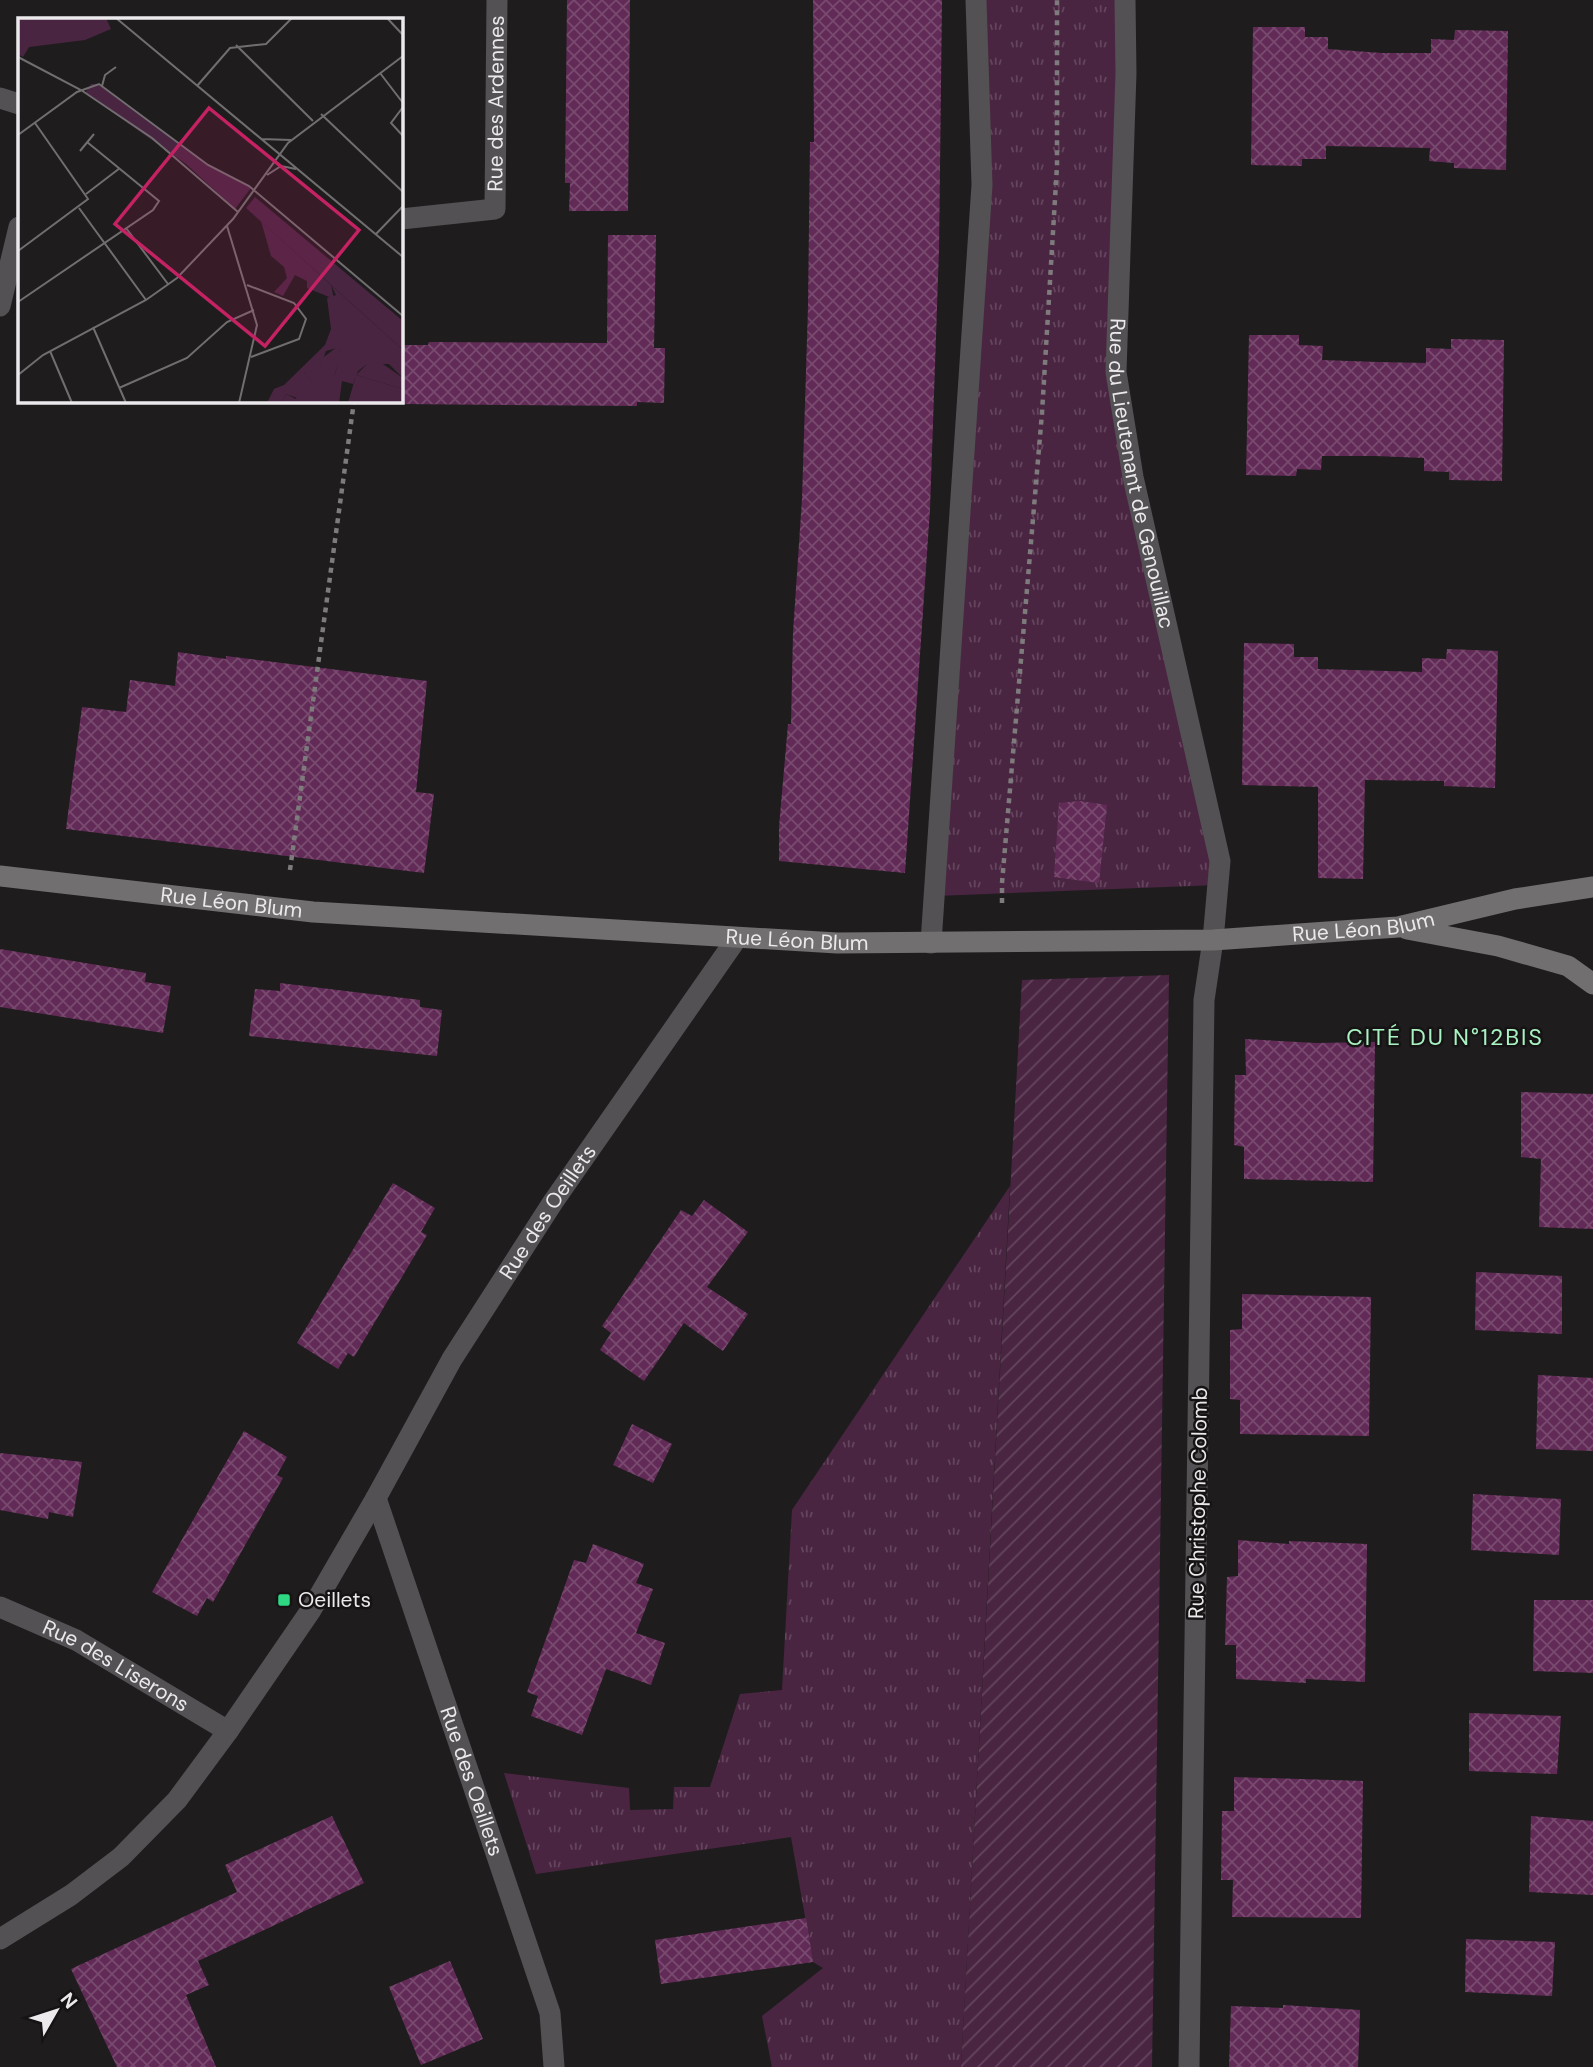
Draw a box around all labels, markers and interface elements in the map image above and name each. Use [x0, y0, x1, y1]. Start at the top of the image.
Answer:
street label: Rue des Ardennes [481, 15, 511, 192]
inset map [18, 18, 402, 402]
street label: Rue du Lieutenant de Genouillac [1102, 318, 1181, 631]
street label: Rue Léon Blum [159, 881, 304, 925]
street label: Rue Léon Blum [1291, 905, 1437, 948]
street label: Rue Léon Blum [725, 922, 869, 957]
district label: CITÉ DU N°12BIS [1346, 1022, 1544, 1052]
street label: Rue des Oeillets [493, 1139, 603, 1285]
street label: Rue Christophe Colomb [1182, 1387, 1214, 1619]
place label: Oeillets [298, 1586, 371, 1614]
marker: Oeillets [276, 1592, 292, 1608]
street label: Rue des Liserons [38, 1613, 194, 1718]
street label: Rue des Oeillets [433, 1703, 510, 1860]
north arrow [21, 1976, 91, 2046]
text: N [55, 1987, 83, 2014]

